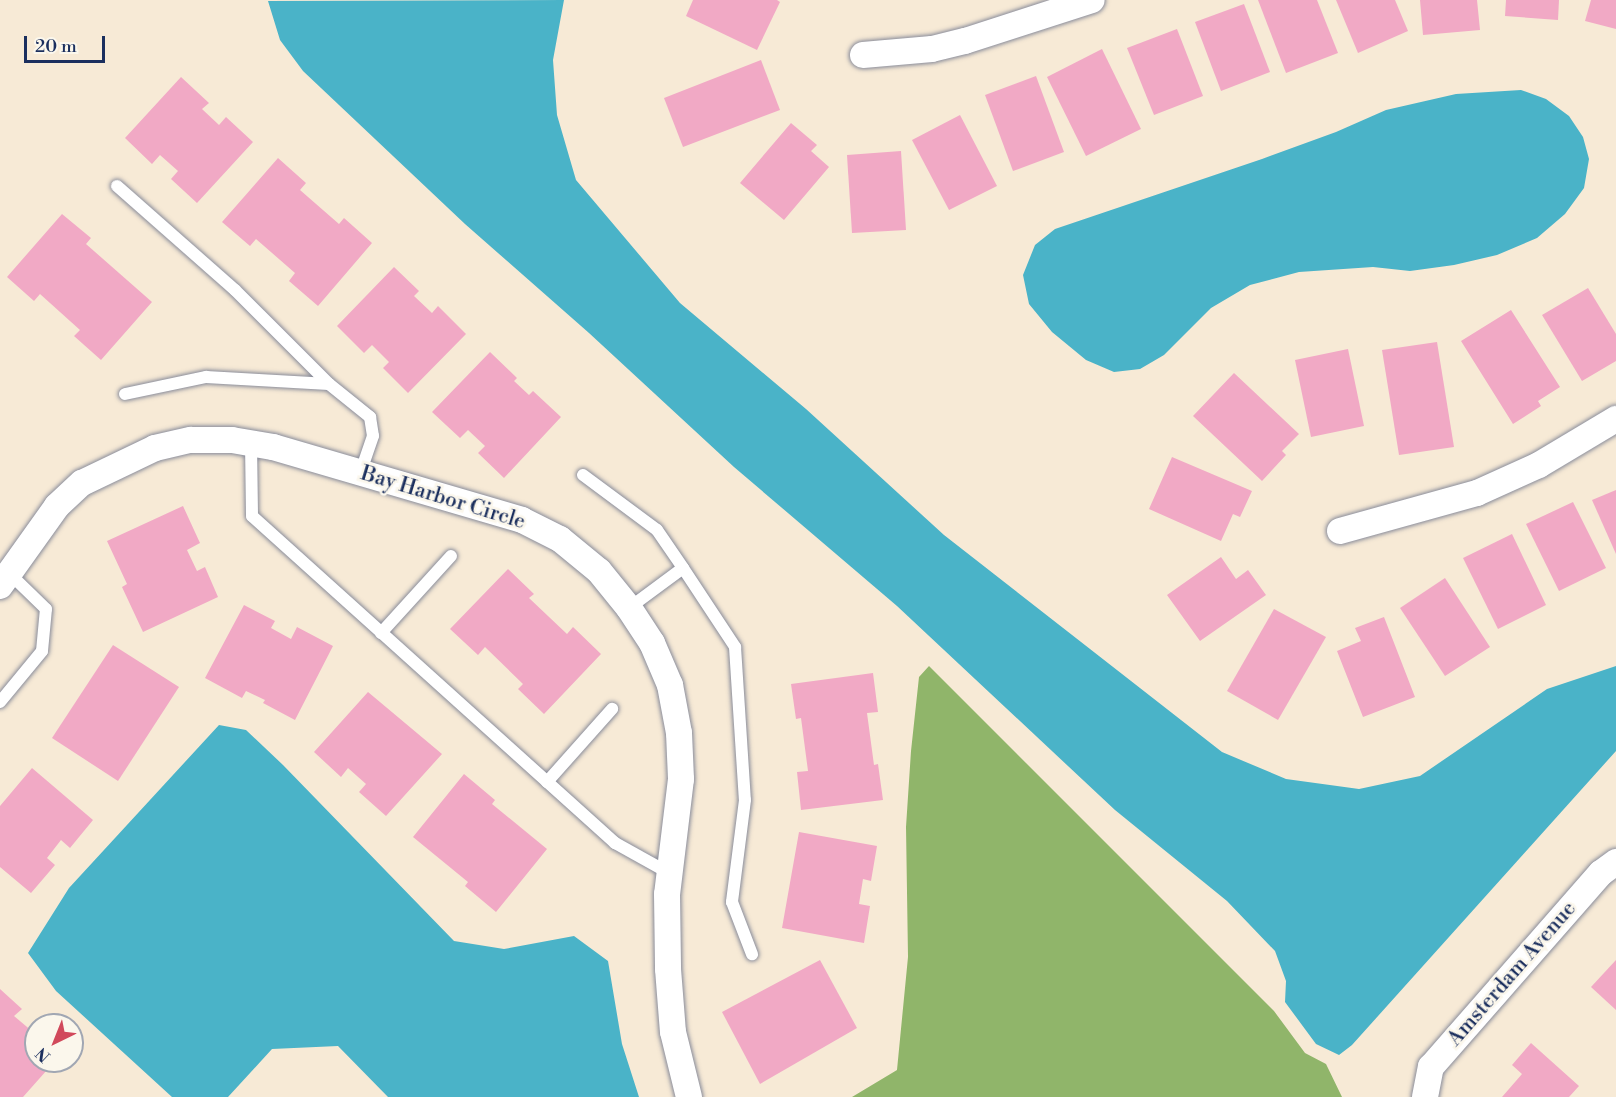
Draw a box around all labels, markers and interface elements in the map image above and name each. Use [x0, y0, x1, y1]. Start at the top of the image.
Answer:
scale bar [27, 24, 108, 62]
text: 20 m [35, 35, 77, 58]
street label: Bay Harbor Circle [358, 461, 528, 535]
street label: Amsterdam Avenue [1442, 897, 1582, 1051]
north arrow [24, 1013, 84, 1073]
text: N [32, 1043, 55, 1066]

